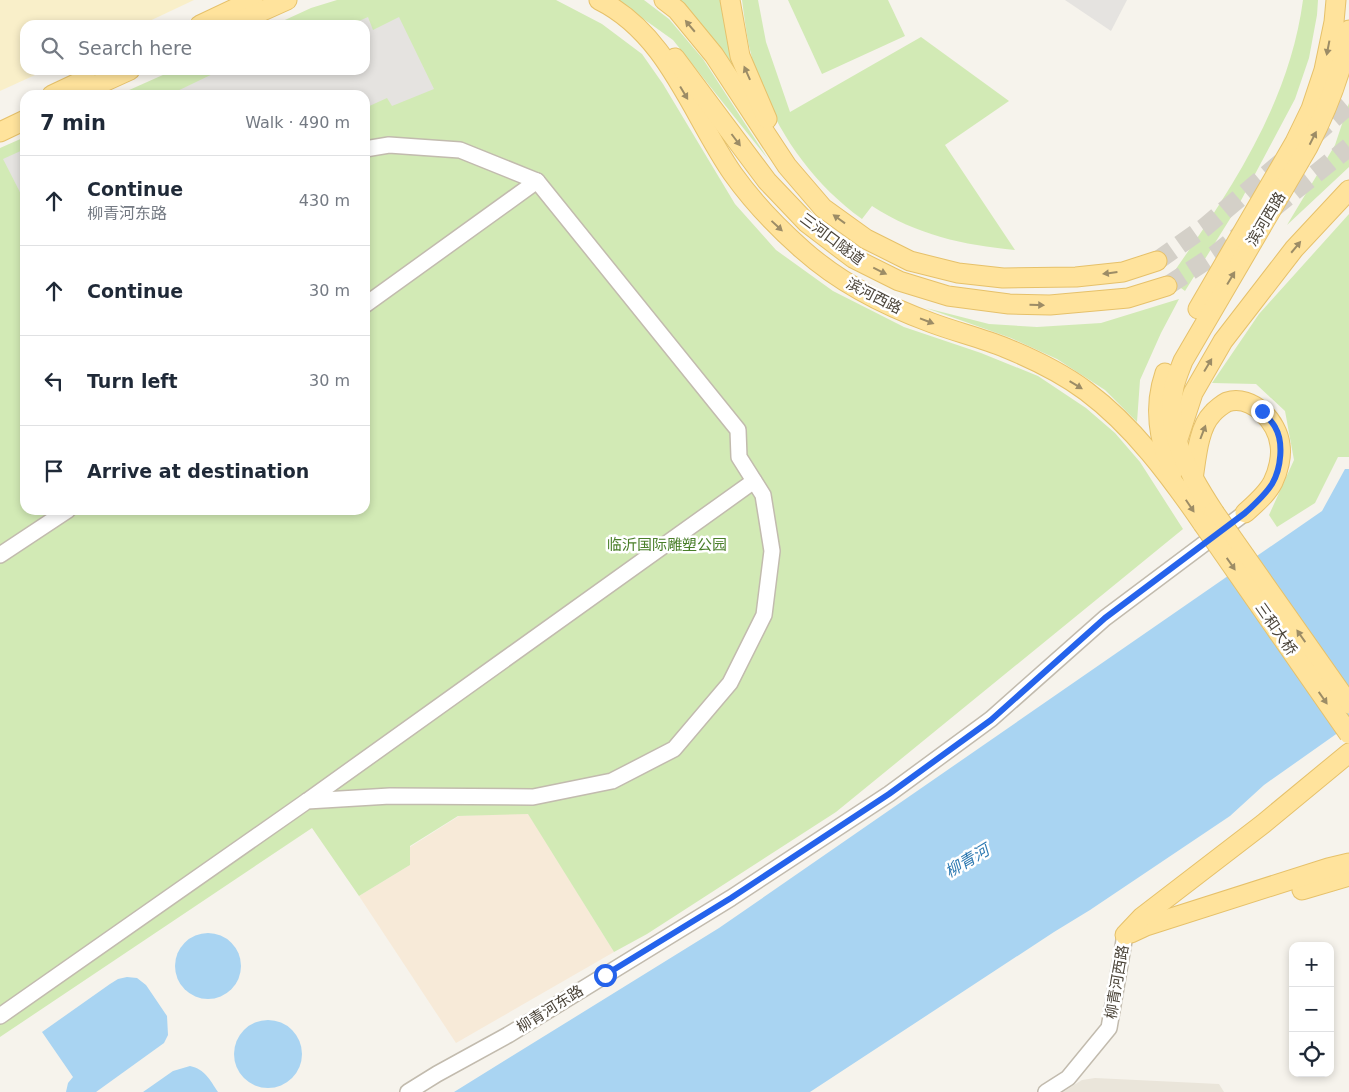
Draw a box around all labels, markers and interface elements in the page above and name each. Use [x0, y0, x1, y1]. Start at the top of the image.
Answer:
search box [20, 20, 370, 75]
one-way arrow [684, 20, 695, 33]
icon: search [38, 34, 66, 62]
text: Search here [78, 37, 192, 59]
one-way arrow [1324, 41, 1332, 57]
one-way arrow [743, 66, 751, 80]
one-way arrow [680, 86, 689, 99]
text: 7 min [40, 111, 106, 135]
text: Walk · 490 m [245, 113, 350, 132]
one-way arrow [1309, 131, 1317, 145]
one-way arrow [730, 133, 741, 146]
text: Continue [87, 178, 183, 200]
icon: ahead [40, 187, 68, 215]
street label: 滨河西路 [1243, 189, 1289, 249]
text: 430 m [299, 191, 350, 210]
text: 柳青河东路 [87, 204, 167, 223]
street label: 三河口隧道 [797, 209, 867, 269]
one-way arrow [832, 214, 846, 224]
one-way arrow [770, 220, 782, 232]
one-way arrow [1290, 241, 1301, 254]
one-way arrow [873, 268, 887, 276]
one-way arrow [1102, 269, 1118, 277]
one-way arrow [1227, 272, 1236, 285]
street label: 滨河西路 [843, 274, 905, 318]
icon: ahead [40, 277, 68, 305]
text: Continue [87, 280, 183, 302]
text: 30 m [309, 281, 350, 300]
one-way arrow [1030, 301, 1046, 309]
one-way arrow [920, 317, 935, 325]
one-way arrow [1204, 359, 1213, 372]
icon: left [40, 367, 68, 395]
text: Turn left [87, 370, 178, 392]
text: 30 m [309, 371, 350, 390]
one-way arrow [1069, 380, 1082, 389]
route end [1251, 400, 1274, 423]
one-way arrow [1199, 424, 1207, 439]
icon: arrive [40, 457, 68, 485]
text: Arrive at destination [87, 460, 309, 482]
one-way arrow [1185, 499, 1195, 513]
park label: 临沂国际雕塑公园 [607, 536, 727, 554]
one-way arrow [1226, 558, 1236, 571]
street label: 三和大桥 [1251, 599, 1301, 659]
one-way arrow [1296, 629, 1306, 643]
one-way arrow [1318, 691, 1328, 705]
water label: 柳青河 [942, 839, 995, 882]
map controls [1289, 942, 1334, 1077]
button: + [1289, 942, 1334, 987]
street label: 柳青河西路 [1102, 943, 1132, 1021]
route start [594, 964, 617, 987]
street label: 柳青河东路 [513, 981, 587, 1037]
button: − [1289, 987, 1334, 1032]
button: locate [1289, 1032, 1334, 1077]

